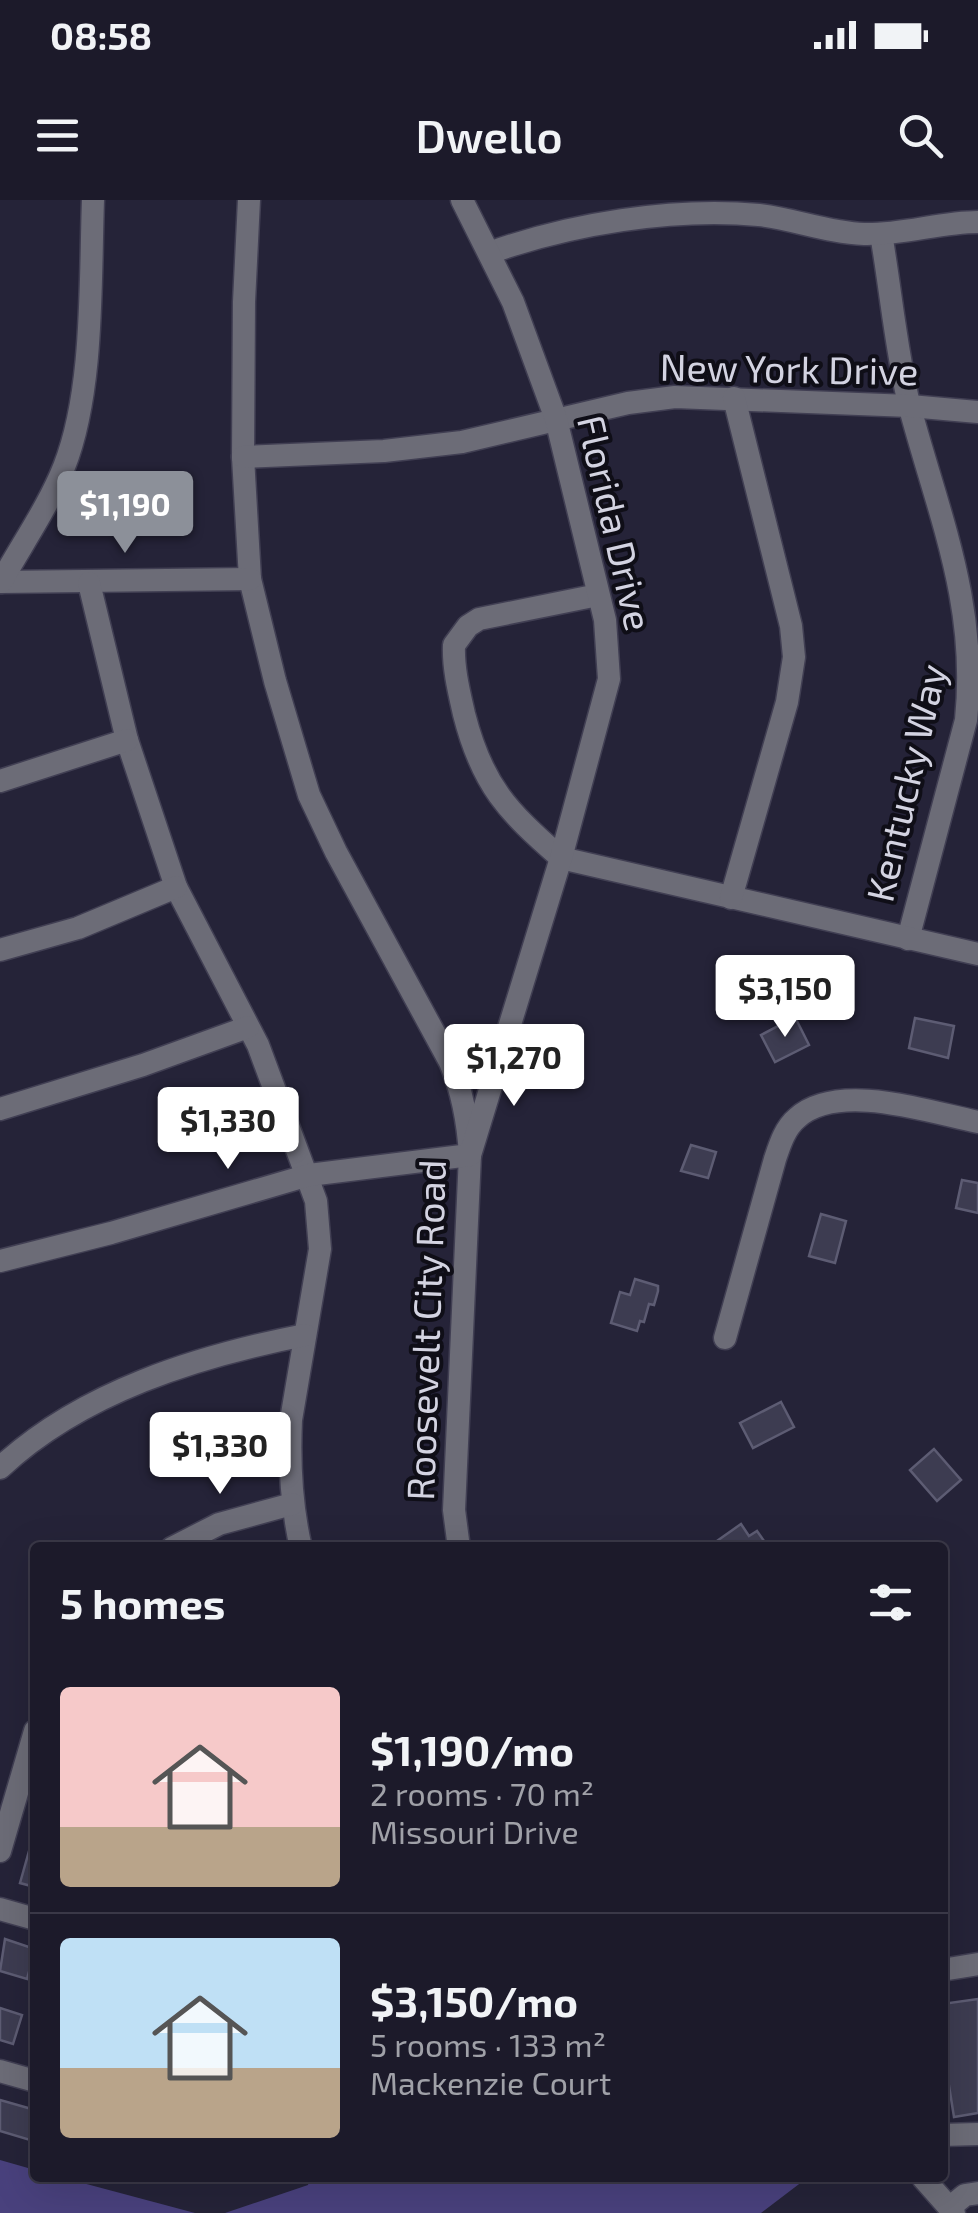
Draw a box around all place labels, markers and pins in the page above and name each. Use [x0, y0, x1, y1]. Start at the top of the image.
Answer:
pin: $1,190 [44, 471, 206, 556]
pin: $3,150 [704, 955, 866, 1040]
pin: $1,270 [433, 1024, 595, 1109]
pin: $1,330 [147, 1087, 309, 1172]
pin: $1,330 [139, 1412, 301, 1497]

